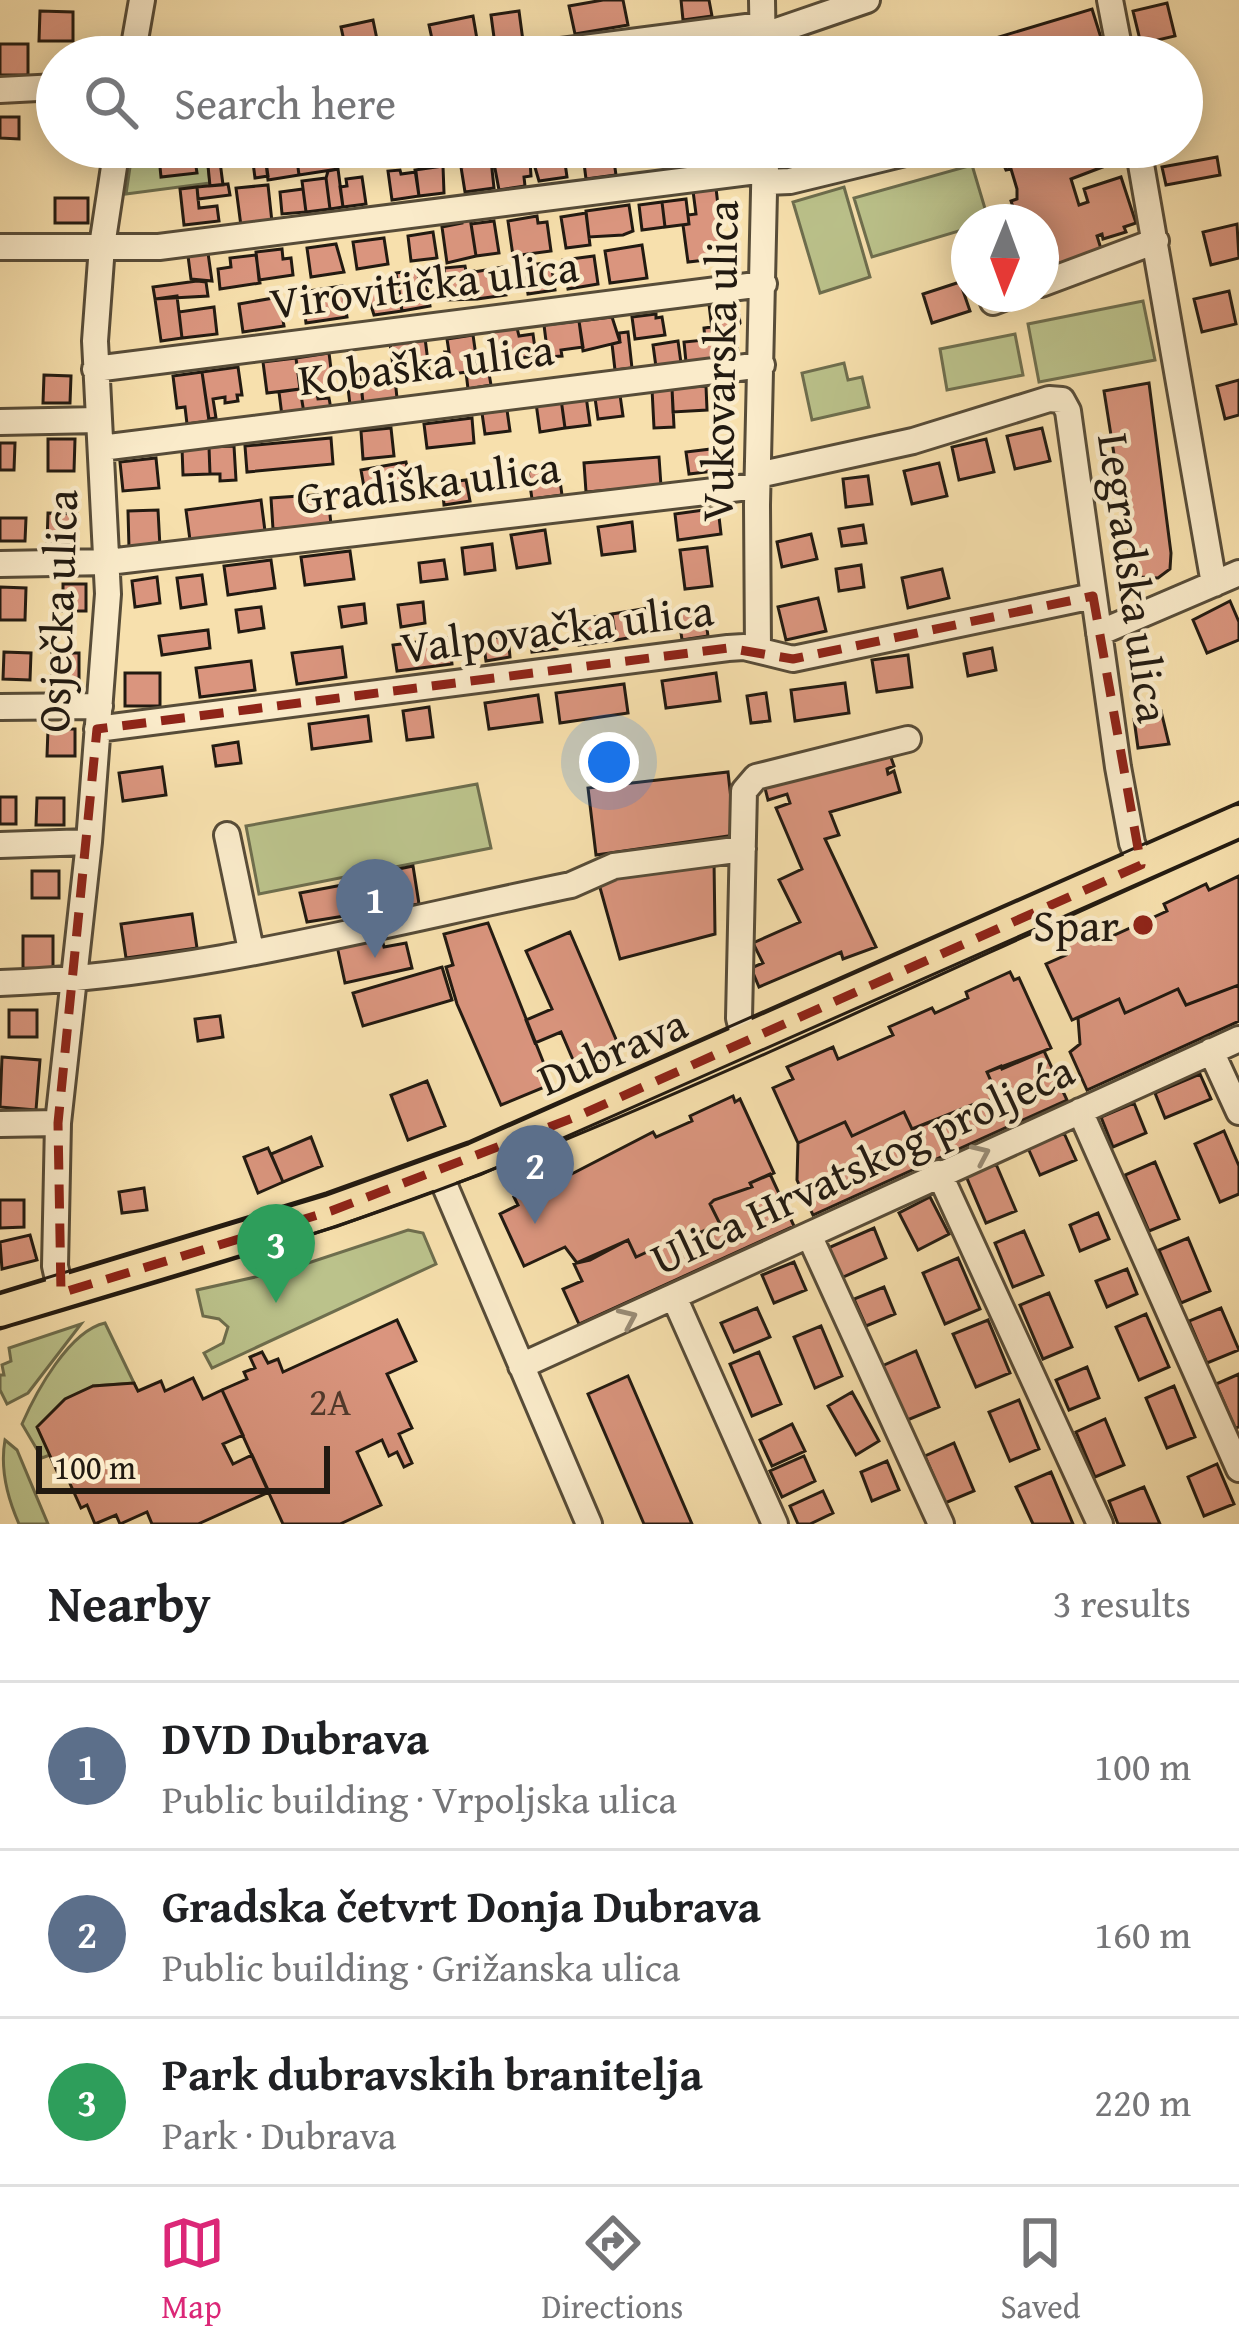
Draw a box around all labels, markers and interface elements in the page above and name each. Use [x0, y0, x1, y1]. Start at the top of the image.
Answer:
search box [36, 36, 1203, 168]
icon: search [78, 69, 144, 135]
text: Search here [174, 70, 396, 135]
street label: Vukovarska ulica [683, 200, 754, 522]
north arrow [951, 204, 1059, 312]
street label: Virovitička ulica [266, 232, 582, 335]
street label: Kobaška ulica [294, 316, 557, 411]
street label: Legradska ulica [1082, 429, 1187, 727]
street label: Gradiška ulica [292, 433, 564, 530]
street label: Osječka ulica [20, 488, 93, 734]
street label: Valpovačka ulica [397, 576, 717, 679]
your location [579, 732, 639, 792]
pin: 1 [336, 859, 414, 958]
place label: Spar [1033, 892, 1119, 957]
marker: Spar [1130, 912, 1156, 938]
street label: Dubrava [527, 990, 697, 1111]
street label: Ulica Hrvatskog proljeća [639, 1037, 1084, 1290]
pin: 2 [496, 1125, 574, 1224]
one-way arrow [969, 1145, 991, 1169]
pin: 3 [237, 1204, 315, 1303]
one-way arrow [615, 1309, 637, 1332]
house number: 2A [309, 1372, 352, 1429]
scale bar [36, 1440, 330, 1493]
text: 100 m [54, 1443, 136, 1491]
text: Nearby [48, 1565, 211, 1640]
text: 3 results [1053, 1574, 1191, 1631]
text: DVD Dubrava [162, 1705, 429, 1770]
text: 1 [77, 1737, 97, 1794]
text: 100 m [1094, 1737, 1191, 1794]
text: Public building · Vrpoljska ulica [162, 1770, 677, 1827]
text: Gradska četvrt Donja Dubrava [162, 1873, 761, 1938]
text: 2 [77, 1905, 97, 1962]
text: 160 m [1094, 1905, 1191, 1962]
text: Public building · Grižanska ulica [162, 1938, 680, 1995]
text: Park dubravskih branitelja [162, 2041, 703, 2106]
text: 3 [77, 2073, 97, 2130]
text: 220 m [1094, 2073, 1191, 2130]
text: Park · Dubrava [162, 2106, 397, 2163]
tab: Map [159, 2210, 225, 2330]
tab: Directions [542, 2210, 683, 2330]
tab: Saved [1001, 2210, 1080, 2330]

